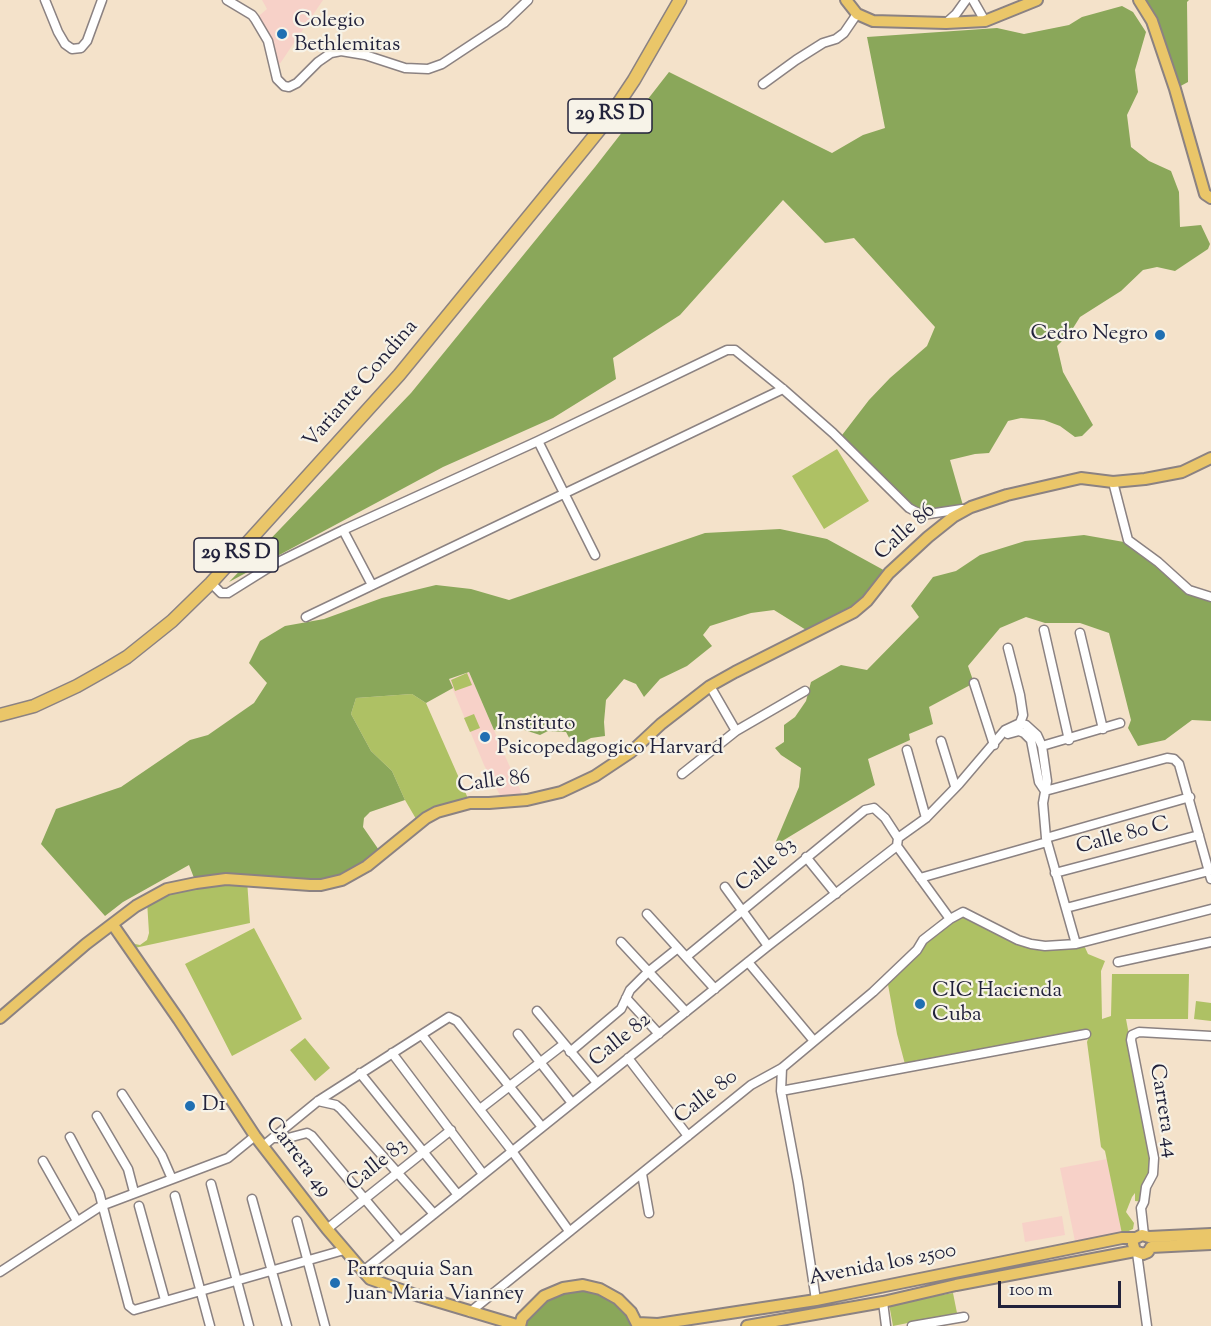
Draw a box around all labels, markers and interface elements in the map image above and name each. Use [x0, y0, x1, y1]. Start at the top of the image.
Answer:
place label: Colegio Bethlemitas [294, 9, 400, 59]
marker: Colegio Bethlemitas [275, 27, 289, 41]
road number: 29 RS D [568, 99, 652, 133]
street label: Variante Condina [299, 316, 425, 454]
place label: Cedro Negro [1031, 322, 1148, 348]
marker: Cedro Negro [1153, 328, 1167, 342]
street label: Calle 86 [870, 499, 942, 567]
road number: 29 RS D [194, 538, 278, 572]
place label: Instituto Psicopedagogico Harvard [497, 712, 723, 762]
marker: Instituto Psicopedagogico Harvard [478, 730, 492, 744]
street label: Calle 86 [456, 766, 532, 800]
street label: Calle 80 C [1074, 813, 1172, 861]
street label: Calle 83 [732, 834, 802, 898]
place label: CIC Hacienda Cuba [932, 979, 1062, 1029]
marker: CIC Hacienda Cuba [913, 997, 927, 1011]
street label: Calle 82 [585, 1008, 657, 1074]
street label: Carrera 44 [1142, 1062, 1182, 1160]
street label: Calle 80 [670, 1065, 744, 1131]
place label: D1 [202, 1093, 226, 1119]
marker: D1 [183, 1099, 197, 1113]
street label: Carrera 49 [259, 1113, 335, 1203]
street label: Calle 83 [342, 1134, 414, 1198]
street label: Avenida los 2500 [807, 1239, 959, 1293]
place label: Parroquia San Juan Maria Vianney [347, 1258, 524, 1308]
scale bar [1001, 1269, 1124, 1307]
marker: Parroquia San Juan Maria Vianney [328, 1276, 342, 1290]
text: 100 m [1009, 1278, 1053, 1304]

